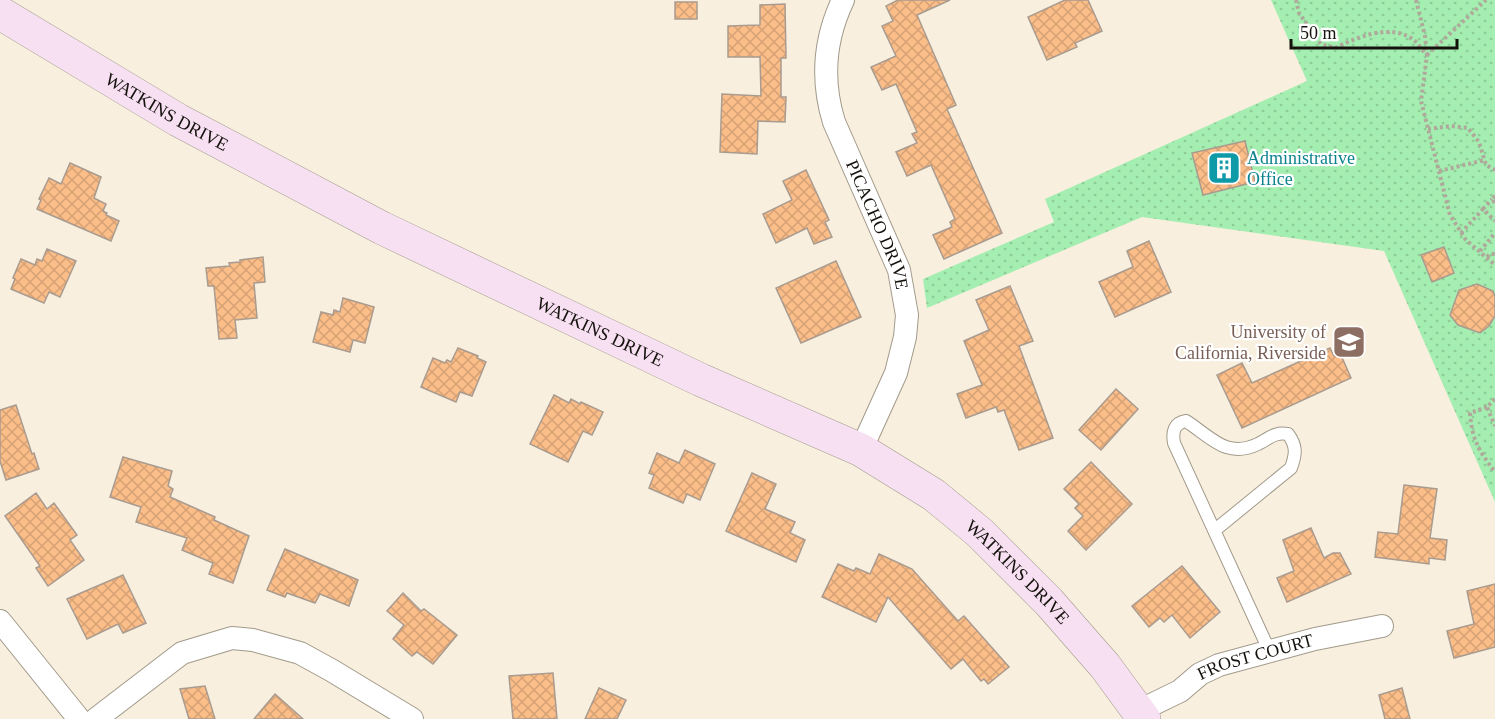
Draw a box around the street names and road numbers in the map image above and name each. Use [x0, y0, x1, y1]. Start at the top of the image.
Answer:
street label: WATKINS DRIVE [102, 69, 232, 155]
street label: PICACHO DRIVE [842, 157, 912, 291]
street label: WATKINS DRIVE [533, 293, 667, 371]
street label: WATKINS DRIVE [962, 516, 1073, 628]
street label: FROST COURT [1194, 630, 1315, 684]

